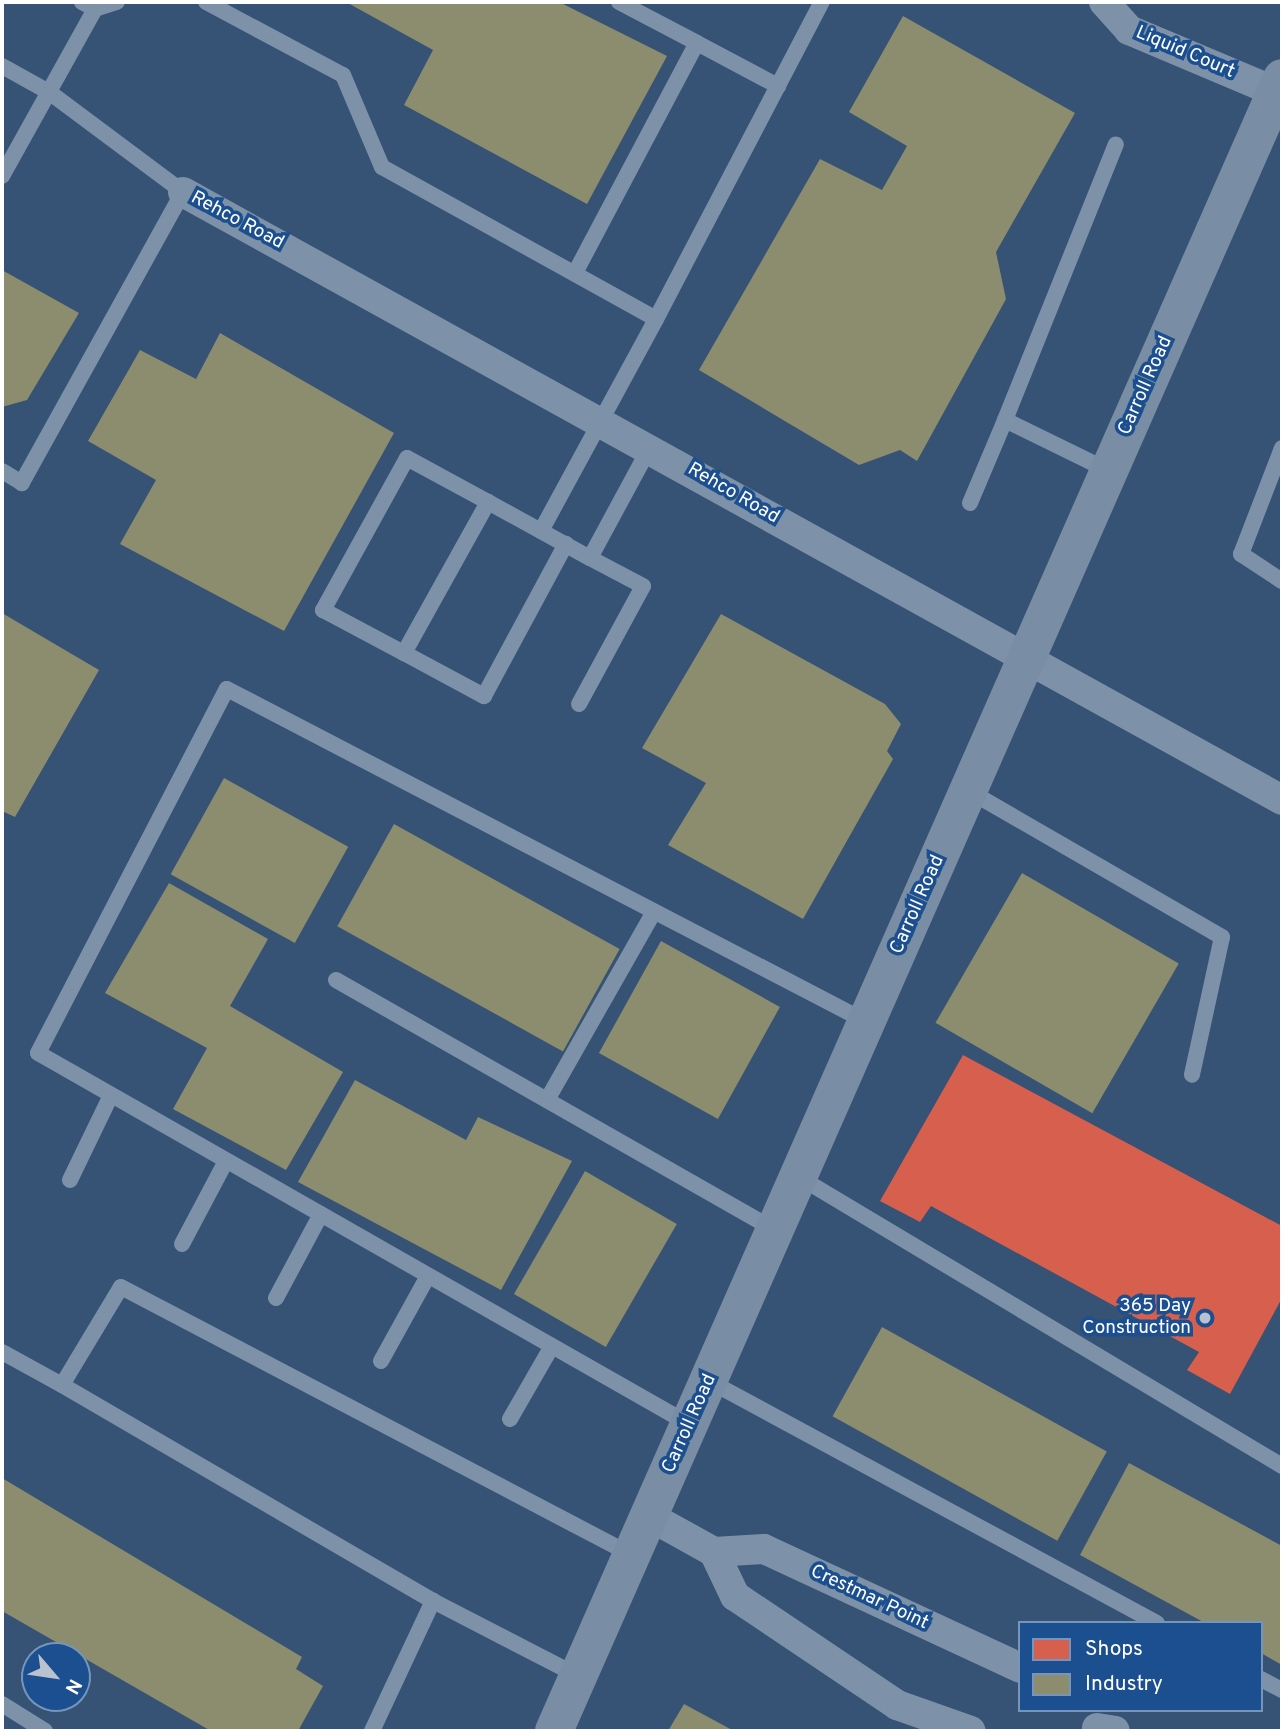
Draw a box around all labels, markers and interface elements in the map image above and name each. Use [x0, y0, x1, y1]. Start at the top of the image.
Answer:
street label: Liquid Court [1132, 22, 1238, 84]
street label: Rehco Road [187, 187, 287, 255]
street label: Carroll Road [1114, 333, 1178, 439]
street label: Rehco Road [683, 459, 783, 529]
street label: Carroll Road [886, 852, 950, 958]
place label: 365 Day Construction [1082, 1296, 1191, 1340]
marker: 365 Day Construction [1197, 1310, 1213, 1326]
street label: Carroll Road [658, 1371, 722, 1477]
street label: Crestmar Point [806, 1561, 932, 1635]
legend [1018, 1621, 1263, 1712]
text: Shops [1085, 1636, 1143, 1663]
north arrow [21, 1642, 91, 1712]
text: Industry [1085, 1671, 1163, 1698]
text: N [59, 1674, 86, 1698]

